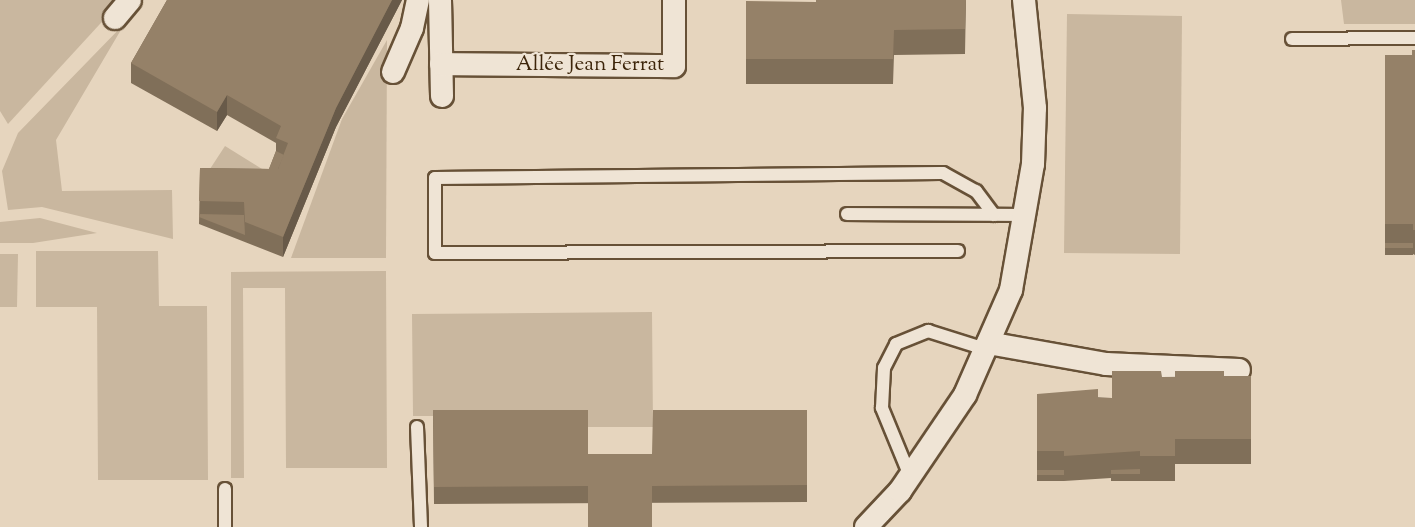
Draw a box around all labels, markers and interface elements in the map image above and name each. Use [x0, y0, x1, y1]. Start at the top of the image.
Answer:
street label: Allée Jean Ferrat [516, 52, 664, 78]

